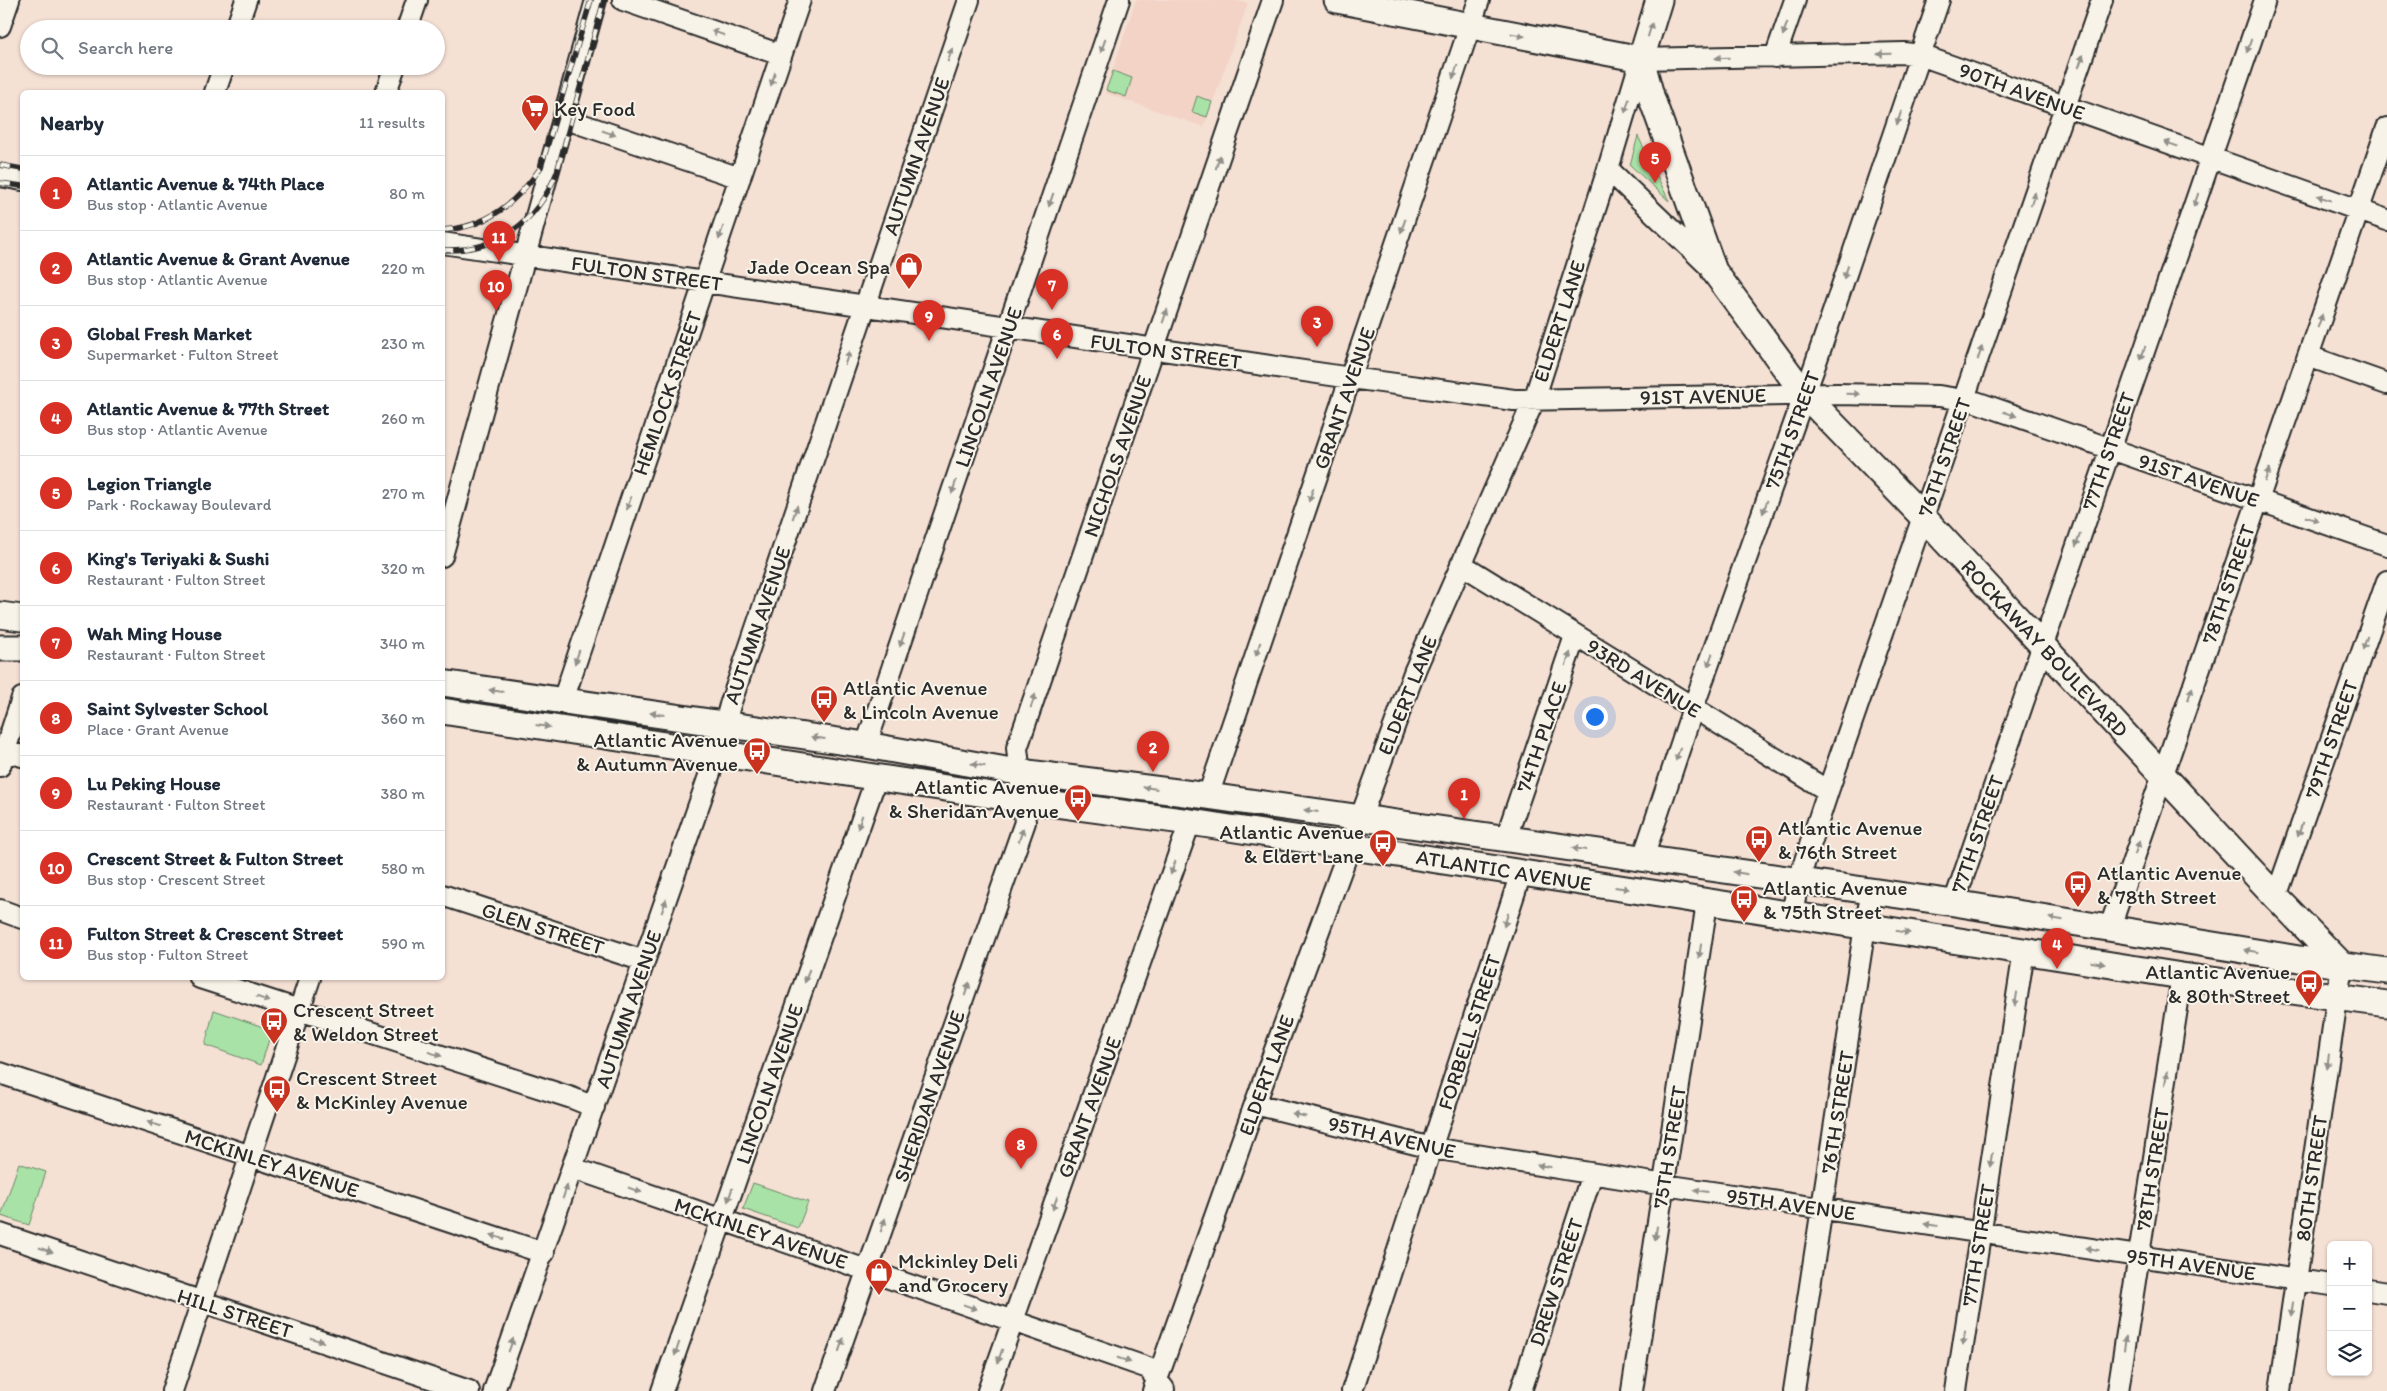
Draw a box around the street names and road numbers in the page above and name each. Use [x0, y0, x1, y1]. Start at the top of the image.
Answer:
street label: 90TH AVENUE [1956, 57, 2088, 125]
street label: AUTUMN AVENUE [877, 74, 955, 238]
street label: FULTON STREET [570, 250, 724, 296]
street label: ELDERT LANE [1528, 257, 1590, 385]
street label: LINCOLN AVENUE [949, 304, 1027, 470]
street label: HEMLOCK STREET [627, 307, 707, 478]
street label: GRANT AVENUE [1308, 323, 1380, 472]
street label: FULTON STREET [1089, 328, 1243, 374]
street label: 75TH STREET [1759, 367, 1825, 493]
street label: NICHOLS AVENUE [1078, 372, 1156, 540]
street label: 91ST AVENUE [1640, 382, 1766, 410]
street label: 77TH STREET [2076, 388, 2140, 514]
street label: 76TH STREET [1912, 394, 1976, 520]
street label: 91ST AVENUE [2135, 448, 2263, 512]
street label: 78TH STREET [2196, 521, 2260, 647]
street label: AUTUMN AVENUE [718, 543, 796, 707]
street label: ROCKAWAY BOULEVARD [1956, 554, 2134, 742]
street label: ELDERT LANE [1372, 632, 1442, 758]
street label: 93RD AVENUE [1582, 633, 1706, 723]
street label: 79TH STREET [2299, 676, 2363, 802]
street label: 74TH PLACE [1510, 678, 1572, 796]
street label: 77TH STREET [1945, 771, 2009, 897]
street label: ATLANTIC AVENUE [1414, 844, 1594, 896]
street label: GLEN STREET [479, 896, 608, 960]
street label: AUTUMN AVENUE [589, 927, 667, 1091]
street label: FORBELL STREET [1432, 951, 1506, 1113]
street label: LINCOLN AVENUE [730, 1001, 808, 1167]
street label: SHERIDAN AVENUE [888, 1007, 970, 1185]
street label: ELDERT LANE [1233, 1011, 1299, 1139]
street label: GRANT AVENUE [1052, 1033, 1126, 1181]
street label: 76TH STREET [1815, 1048, 1859, 1175]
street label: 75TH STREET [1647, 1083, 1691, 1210]
street label: 78TH STREET [2130, 1105, 2174, 1233]
street label: 95TH AVENUE [1326, 1110, 1458, 1164]
street label: 80TH STREET [2290, 1113, 2332, 1243]
street label: MCKINLEY AVENUE [182, 1123, 362, 1203]
street label: 77TH STREET [1956, 1182, 2000, 1308]
street label: 95TH AVENUE [1725, 1183, 1857, 1225]
street label: MCKINLEY AVENUE [671, 1192, 851, 1274]
street label: DREW STREET [1524, 1215, 1588, 1349]
street label: 95TH AVENUE [2125, 1243, 2257, 1285]
street label: HILL STREET [174, 1283, 296, 1343]

